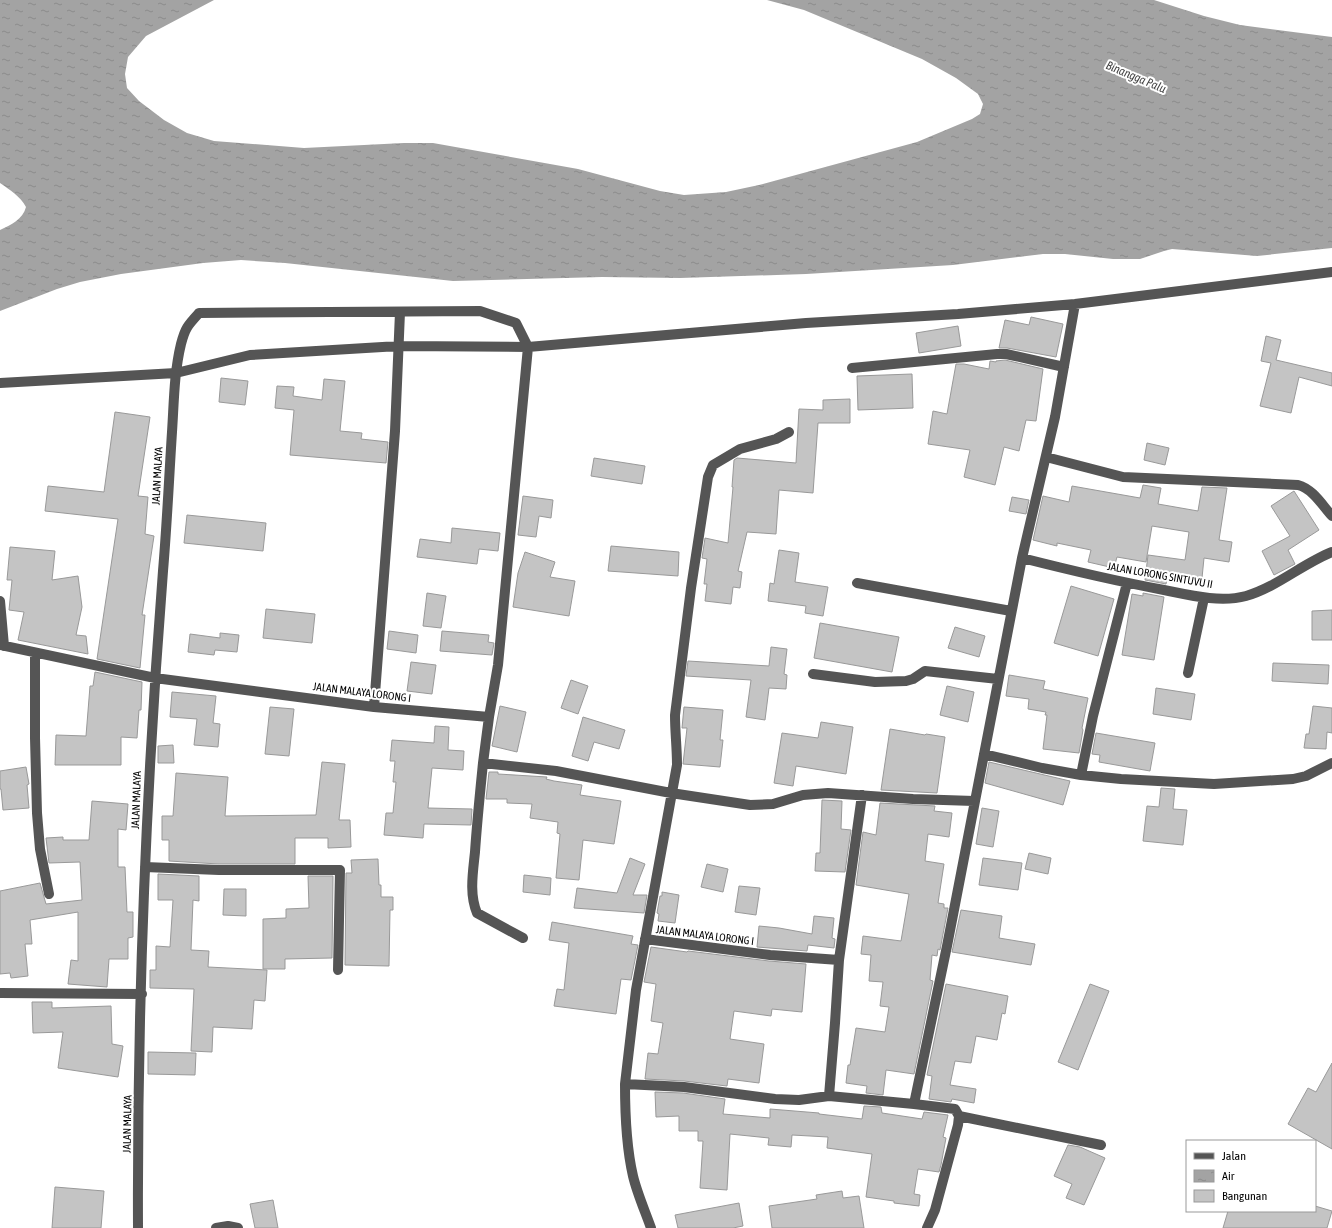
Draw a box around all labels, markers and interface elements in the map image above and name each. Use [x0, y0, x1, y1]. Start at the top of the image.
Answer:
water label: Binangga Palu [1104, 58, 1168, 96]
street label: JALAN MALAYA [149, 446, 165, 505]
street label: JALAN LORONG SINTUVU II [1106, 560, 1214, 590]
street label: JALAN MALAYA LORONG I [312, 680, 412, 704]
street label: JALAN MALAYA [129, 770, 143, 829]
street label: JALAN MALAYA LORONG I [655, 923, 755, 947]
street label: JALAN MALAYA [120, 1094, 134, 1153]
legend [1186, 1140, 1316, 1212]
text: Jalan [1222, 1149, 1246, 1163]
text: Air [1222, 1169, 1235, 1183]
text: Bangunan [1222, 1189, 1267, 1203]

